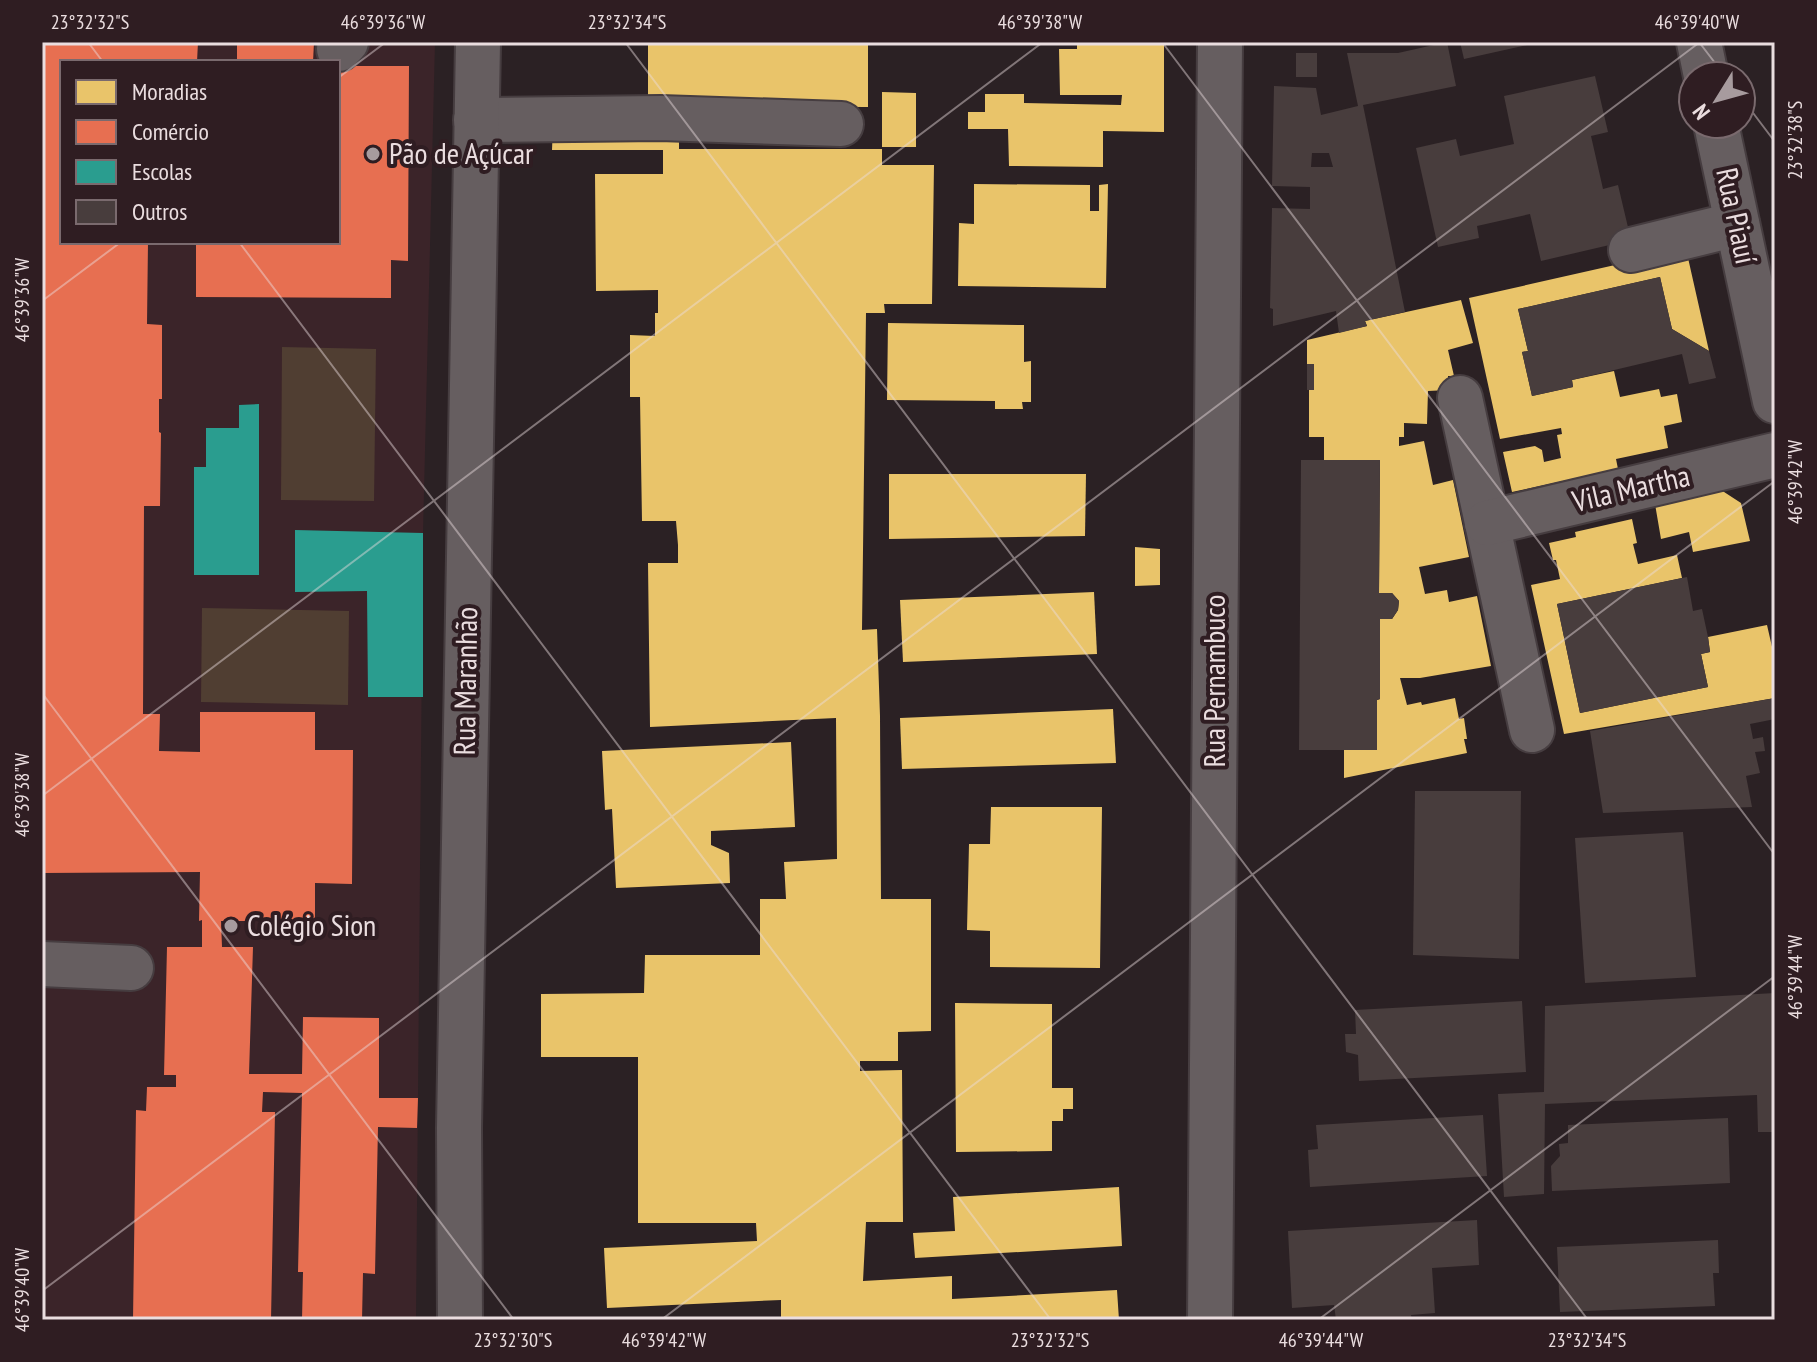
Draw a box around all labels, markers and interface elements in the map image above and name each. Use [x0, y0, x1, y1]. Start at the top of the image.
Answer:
text: 23°32'32"S [51, 9, 129, 35]
text: 46°39'36"W [341, 9, 426, 35]
text: 23°32'34"S [588, 9, 666, 35]
text: 46°39'38"W [998, 9, 1083, 35]
text: 46°39'40"W [1655, 9, 1740, 35]
legend [60, 60, 340, 244]
north arrow [1677, 60, 1757, 140]
text: Moradias [132, 76, 207, 107]
text: N [1686, 99, 1716, 125]
text: 23°32'38"S [1782, 101, 1808, 179]
text: Comércio [132, 116, 209, 147]
place label: Pão de Açúcar [389, 133, 534, 172]
marker: Pão de Açúcar [364, 145, 382, 163]
text: Escolas [132, 156, 192, 187]
street label: Rua Piauí [1708, 164, 1767, 268]
text: Outros [132, 196, 187, 227]
text: 46°39'36"W [9, 257, 35, 342]
text: 46°39'42"W [1782, 439, 1808, 524]
street label: Vila Martha [1567, 455, 1693, 520]
street label: Rua Pernambuco [1194, 595, 1233, 767]
street label: Rua Maranhão [444, 606, 485, 756]
text: 46°39'38"W [9, 752, 35, 837]
place label: Colégio Sion [247, 905, 376, 944]
marker: Colégio Sion [222, 917, 240, 935]
text: 46°39'44"W [1782, 934, 1808, 1019]
text: 46°39'40"W [9, 1247, 35, 1332]
text: 23°32'30"S [474, 1327, 552, 1353]
text: 46°39'42"W [622, 1327, 707, 1353]
text: 23°32'32"S [1011, 1327, 1089, 1353]
text: 46°39'44"W [1279, 1327, 1364, 1353]
text: 23°32'34"S [1548, 1327, 1626, 1353]

